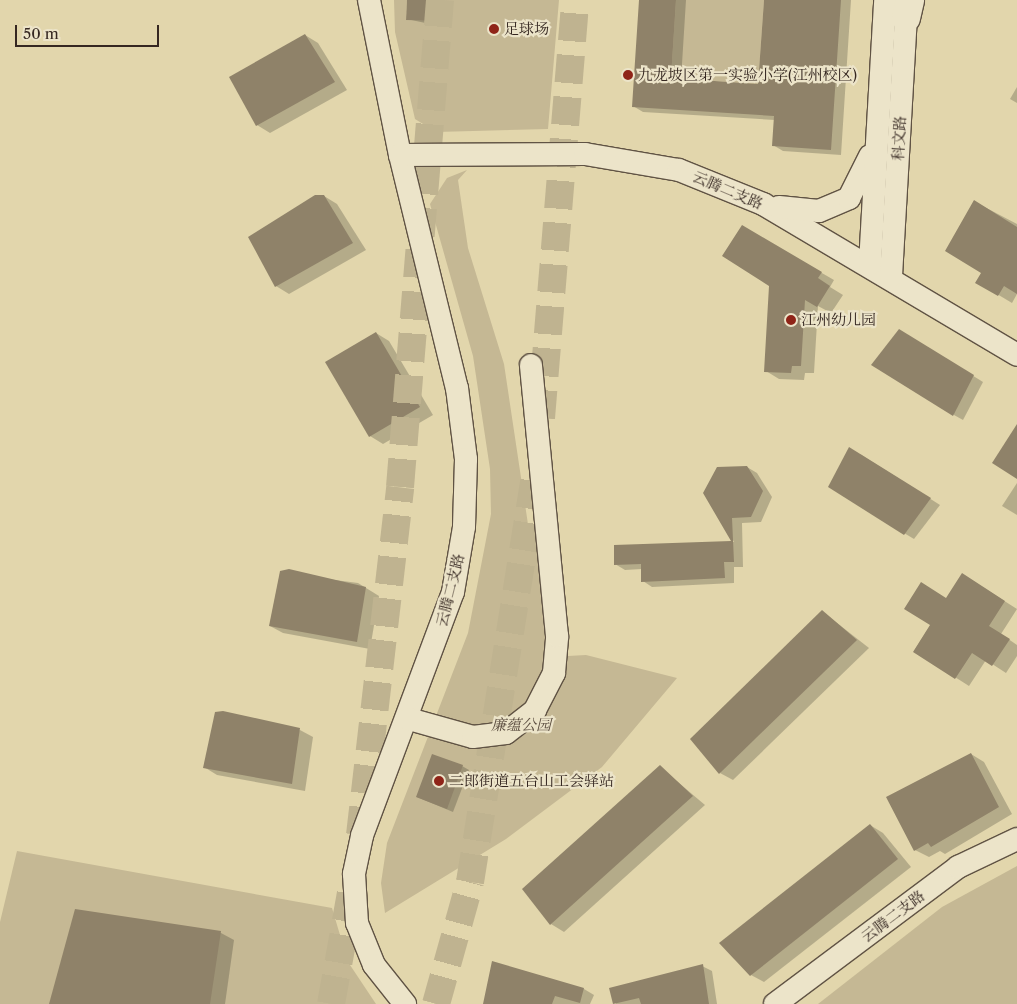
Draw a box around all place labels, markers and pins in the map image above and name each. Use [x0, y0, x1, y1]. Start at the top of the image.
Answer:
place label: 足球场 [504, 20, 549, 38]
marker: 足球场 [488, 23, 500, 35]
place label: 九龙坡区第一实验小学(江州校区) [638, 66, 857, 84]
marker: 九龙坡区第一实验小学(江州校区) [622, 69, 634, 81]
place label: 江州幼儿园 [801, 311, 876, 329]
marker: 江州幼儿园 [785, 314, 797, 326]
place label: 二郎街道五台山工会驿站 [449, 772, 614, 790]
marker: 二郎街道五台山工会驿站 [433, 775, 445, 787]

